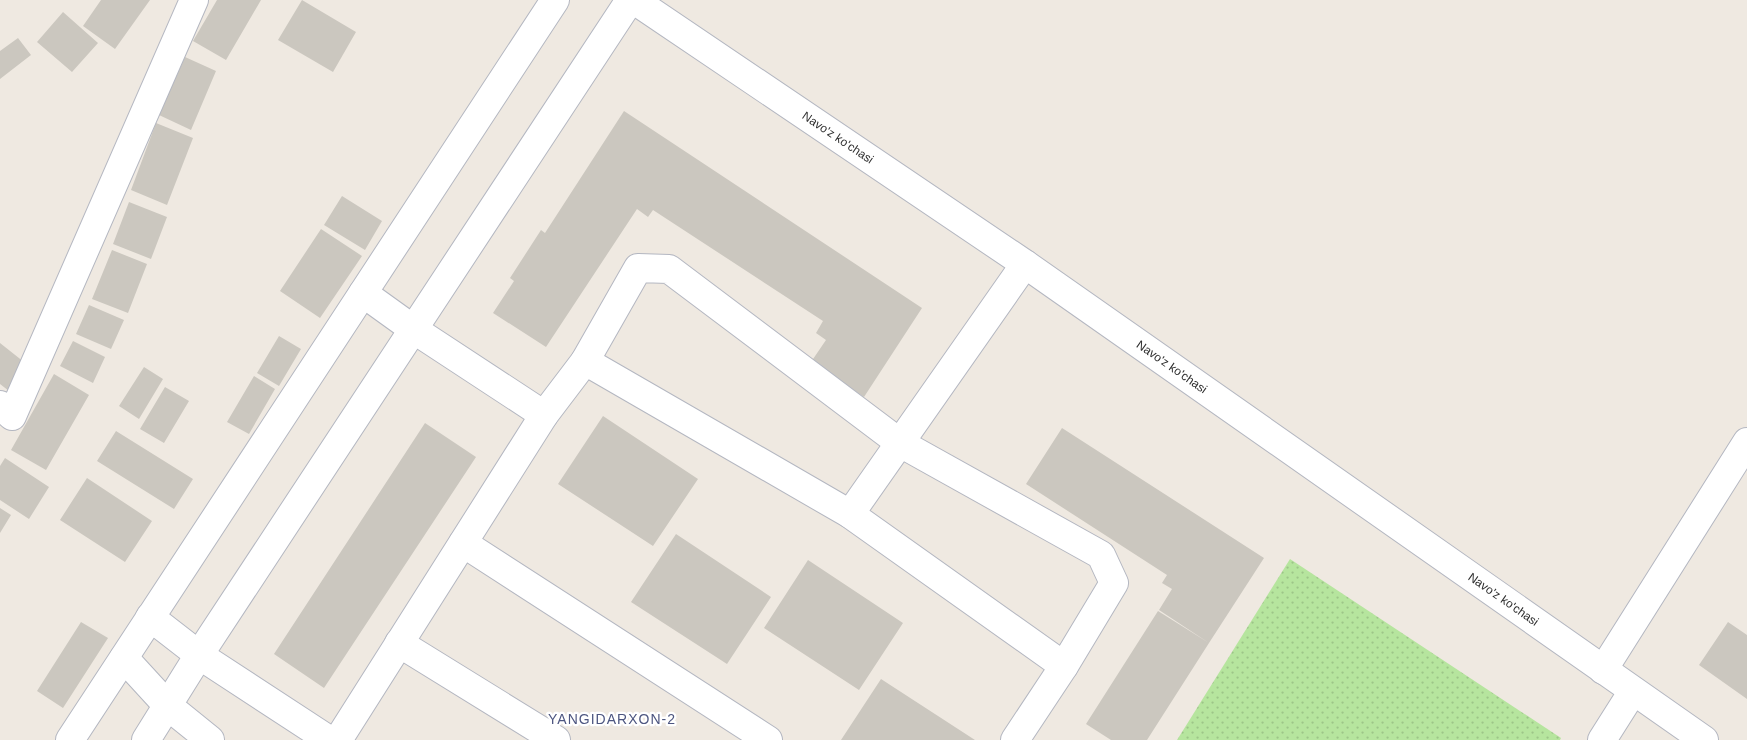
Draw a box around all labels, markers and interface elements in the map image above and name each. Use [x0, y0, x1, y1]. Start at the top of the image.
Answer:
street label: Navo'z ko'chasi [800, 109, 876, 167]
street label: Navo'z ko'chasi [1134, 337, 1210, 396]
street label: Navo'z ko'chasi [1465, 570, 1541, 629]
district label: YANGIDARXON-2 [548, 711, 676, 727]

